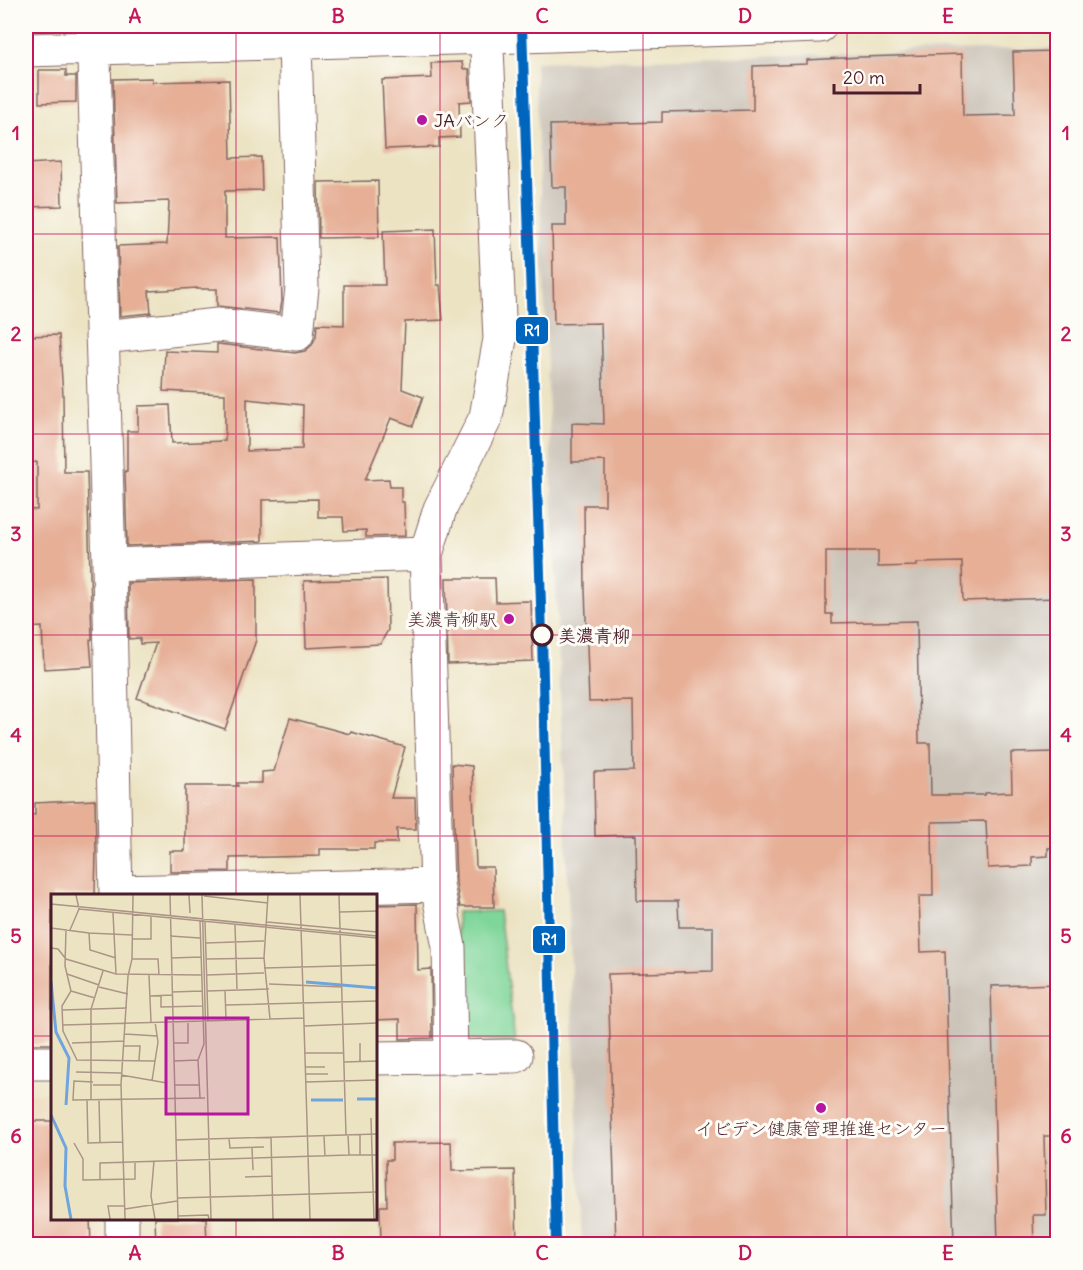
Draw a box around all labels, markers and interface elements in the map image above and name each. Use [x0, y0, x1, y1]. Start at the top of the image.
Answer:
text: A [129, 3, 142, 28]
text: B [331, 3, 345, 28]
text: C [535, 3, 549, 28]
text: D [738, 3, 752, 28]
text: E [942, 3, 954, 28]
scale bar [834, 57, 920, 95]
text: 20 m [843, 66, 885, 89]
place label: JAバンク [434, 109, 509, 132]
marker: JAバンク [415, 113, 429, 127]
text: 1 [12, 120, 20, 145]
text: 1 [1062, 120, 1070, 145]
line badge: R1 [515, 316, 549, 345]
text: R1 [524, 320, 540, 340]
text: 2 [11, 321, 22, 346]
text: 2 [1061, 321, 1072, 346]
text: 3 [10, 521, 22, 546]
text: 3 [1060, 521, 1072, 546]
place label: 美濃青柳駅 [407, 608, 497, 631]
marker: 美濃青柳駅 [502, 612, 516, 626]
marker: 美濃青柳 [531, 624, 553, 646]
place label: 美濃青柳 [558, 624, 630, 647]
text: 4 [10, 722, 22, 747]
text: 4 [1060, 722, 1072, 747]
inset map [51, 894, 376, 1219]
text: 5 [10, 923, 22, 948]
text: 5 [1060, 923, 1072, 948]
line badge: R1 [532, 925, 566, 954]
text: R1 [541, 929, 557, 949]
marker: イビデン健康管理推進センター [814, 1101, 828, 1115]
place label: イビデン健康管理推進センター [695, 1117, 947, 1140]
text: 6 [10, 1123, 22, 1148]
text: 6 [1060, 1123, 1072, 1148]
text: A [129, 1240, 142, 1265]
text: B [331, 1240, 345, 1265]
text: C [535, 1240, 549, 1265]
text: D [738, 1240, 752, 1265]
text: E [942, 1240, 954, 1265]

